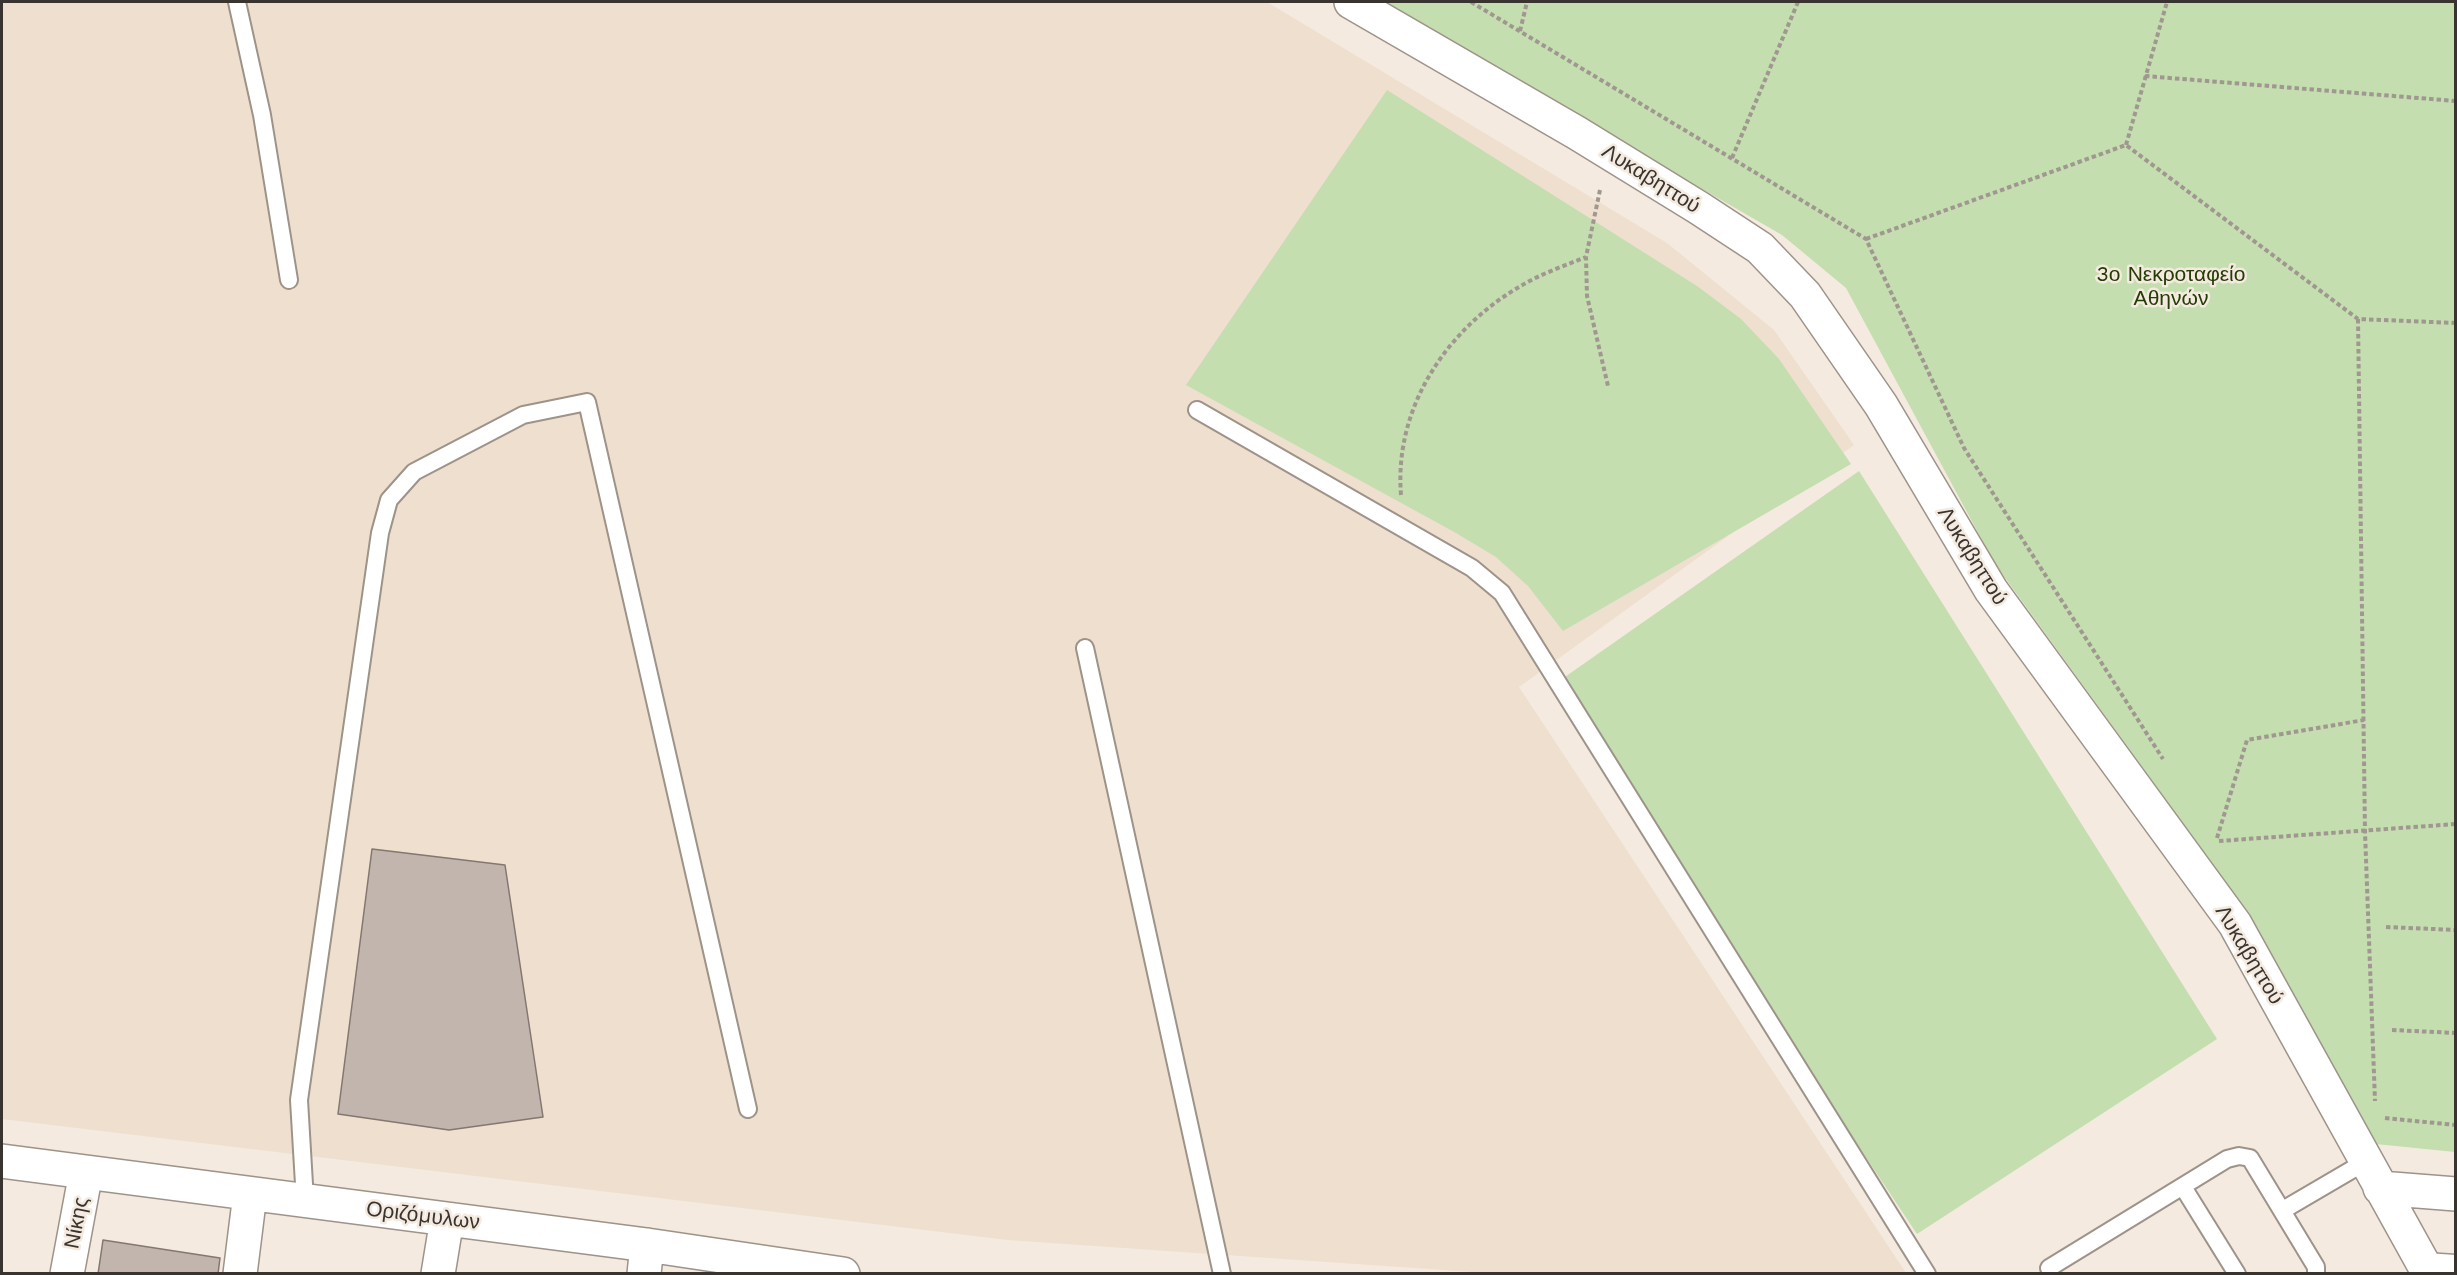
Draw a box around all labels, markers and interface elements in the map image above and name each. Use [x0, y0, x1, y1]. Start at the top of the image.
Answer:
street label: Λυκαβηττού [1597, 139, 1705, 219]
park label: 3ο Νεκροταφείο Αθηνών [2097, 262, 2245, 312]
street label: Λυκαβηττού [1932, 502, 2012, 610]
street label: Λυκαβηττού [2210, 901, 2288, 1009]
street label: Νίκης [60, 1195, 94, 1251]
street label: Οριζόμυλων [365, 1197, 481, 1235]

